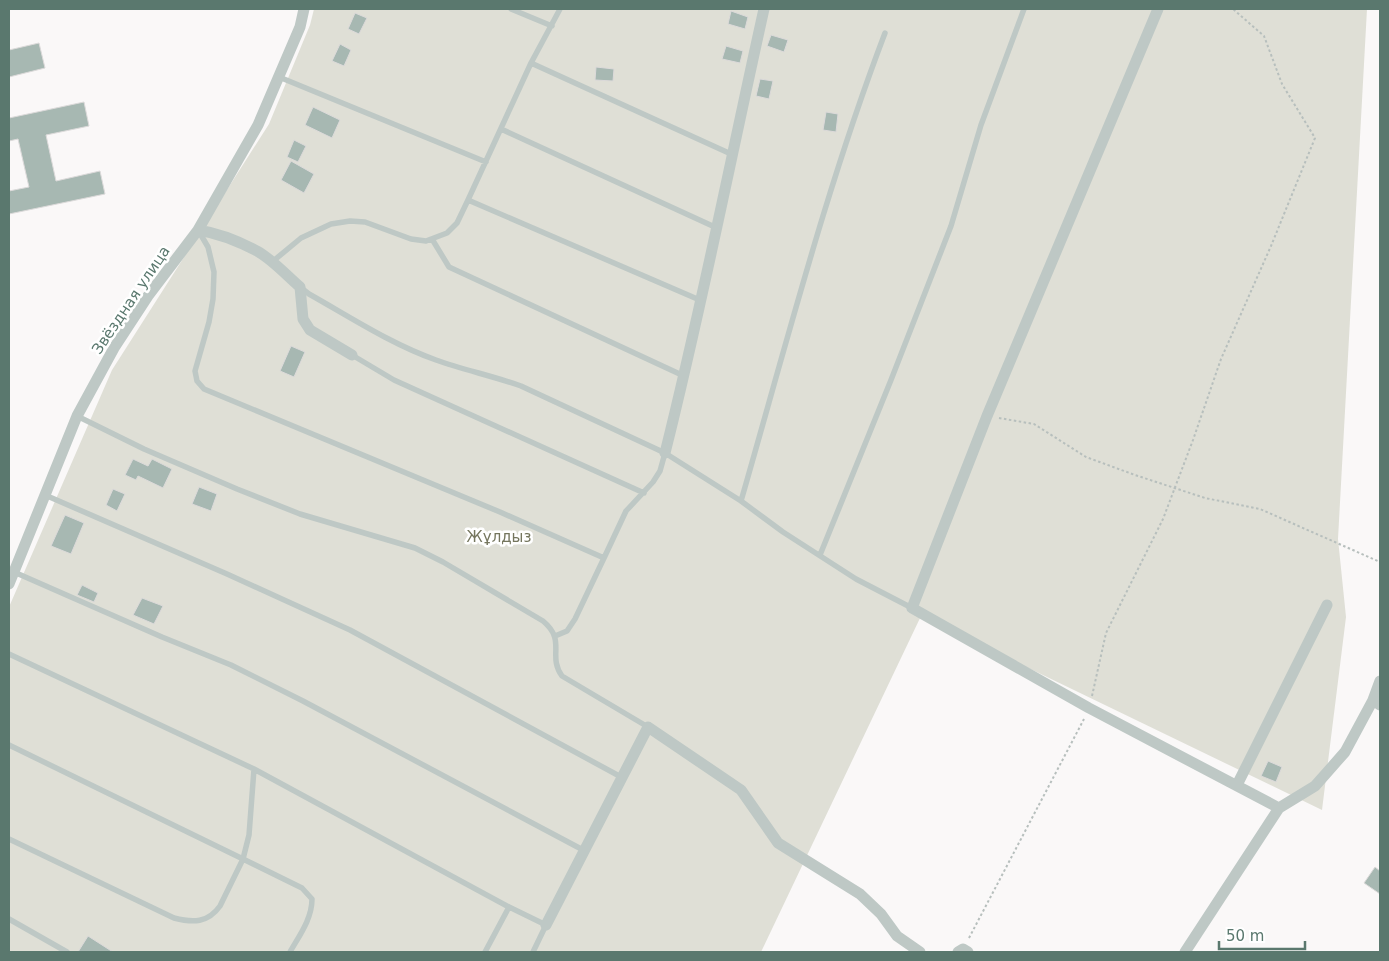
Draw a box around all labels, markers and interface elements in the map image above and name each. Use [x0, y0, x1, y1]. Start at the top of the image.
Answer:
street label: Звёздная улица [88, 243, 174, 357]
park label: Жұлдыз [467, 528, 531, 546]
scale bar [1219, 918, 1305, 950]
text: 50 m [1226, 927, 1264, 945]

